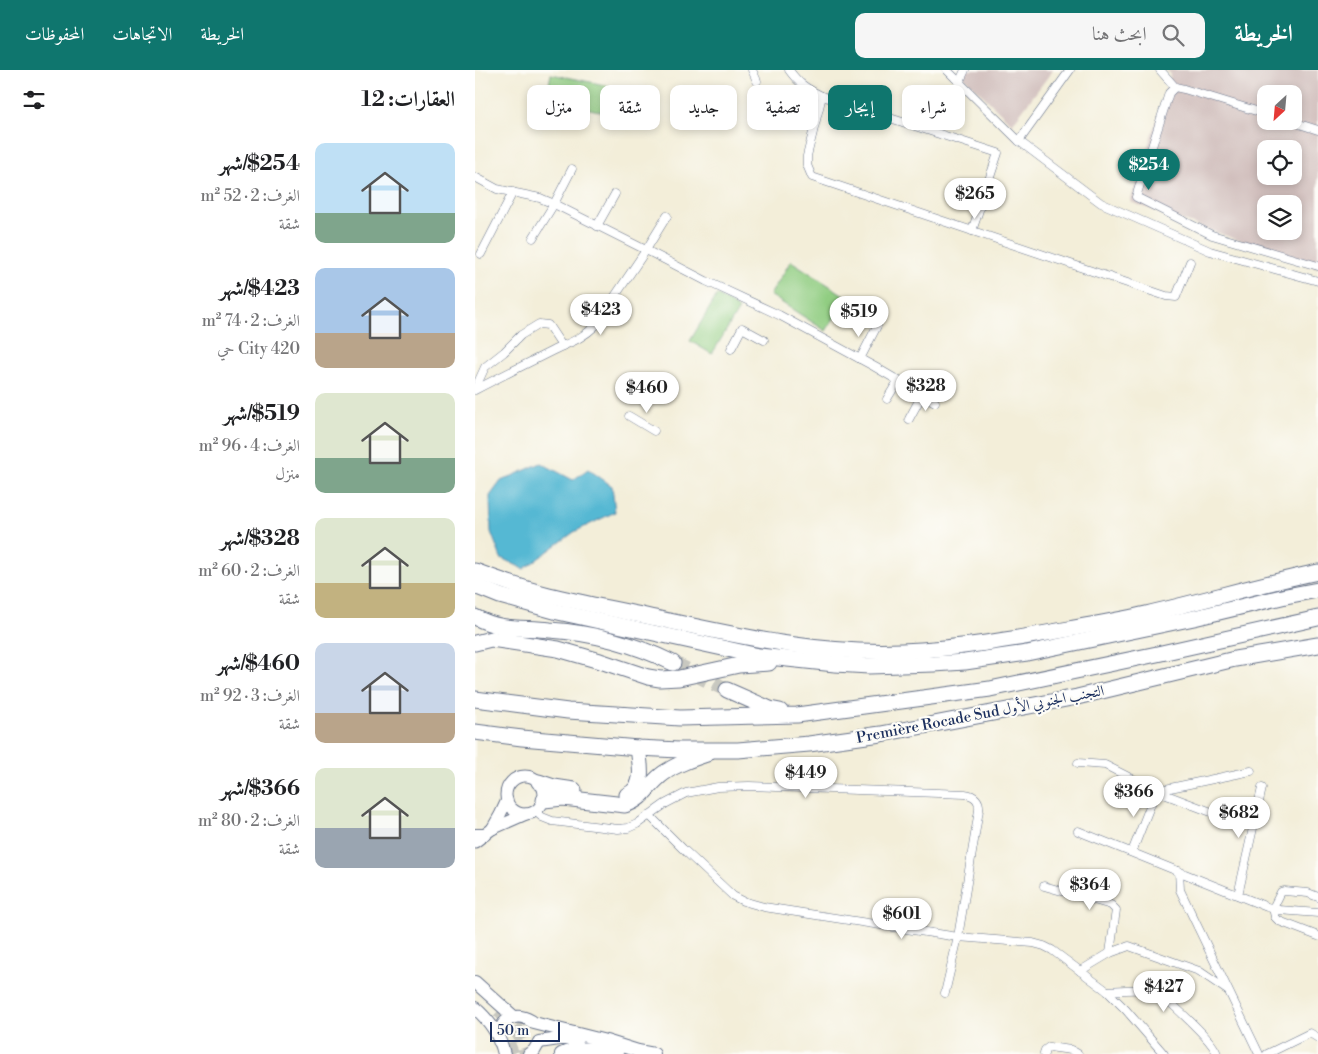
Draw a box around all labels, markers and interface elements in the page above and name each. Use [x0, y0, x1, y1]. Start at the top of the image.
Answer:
search box [855, 13, 1205, 58]
text: الخريطة [1235, 19, 1293, 49]
icon: search [1159, 21, 1187, 49]
text: ابحث هنا [1092, 22, 1147, 46]
text: المحفوظات [25, 23, 84, 46]
text: الاتجاهات [112, 23, 172, 46]
text: الخريطة [200, 23, 244, 46]
chip: منزل [527, 85, 590, 130]
chip: شقة [600, 85, 660, 130]
chip: جديد [670, 85, 737, 130]
chip: تصفية [747, 85, 818, 130]
chip: إيجار [828, 85, 892, 130]
chip: شراء [902, 85, 965, 130]
north arrow [1257, 85, 1303, 130]
map controls [1257, 85, 1302, 240]
icon: filters [20, 86, 48, 114]
text: العقارات: 12 [361, 87, 455, 113]
button: locate [1257, 140, 1302, 185]
pin: $254 [1119, 148, 1179, 191]
text: $254/شهر [219, 151, 300, 177]
text: $254 [1129, 155, 1169, 175]
icon: home [355, 163, 415, 223]
pin: $265 [945, 178, 1005, 220]
text: $265 [955, 184, 995, 204]
text: الغرف: 2 · 52 m² [201, 186, 300, 206]
button: layers [1257, 195, 1302, 240]
text: شقة [279, 214, 300, 234]
text: $423/شهر [220, 276, 300, 302]
icon: home [355, 288, 415, 348]
pin: $423 [571, 294, 631, 336]
pin: $519 [829, 296, 889, 338]
text: $423 [581, 300, 621, 320]
text: $519 [841, 302, 877, 322]
text: الغرف: 2 · 74 m² [202, 311, 300, 331]
text: City 420 حي [217, 339, 300, 359]
pin: $328 [896, 370, 956, 412]
pin: $460 [617, 372, 677, 414]
text: $328 [906, 376, 946, 396]
text: $460 [626, 378, 668, 398]
text: $519/شهر [223, 401, 300, 427]
icon: home [355, 413, 415, 473]
text: الغرف: 4 · 96 m² [199, 436, 300, 456]
text: منزل [275, 464, 300, 484]
text: $328/شهر [220, 526, 300, 552]
icon: home [355, 538, 415, 598]
text: الغرف: 2 · 60 m² [198, 561, 300, 581]
text: شقة [279, 589, 300, 609]
text: $460/شهر [217, 651, 300, 677]
icon: home [355, 663, 415, 723]
street label: Première Rocade Sud التجنب الجنوبي الأول [854, 679, 1106, 750]
text: الغرف: 3 · 92 m² [200, 686, 300, 706]
text: شقة [279, 714, 300, 734]
pin: $449 [776, 756, 836, 799]
text: $449 [785, 763, 827, 783]
text: $366/شهر [220, 776, 300, 802]
pin: $366 [1104, 776, 1164, 818]
text: $366 [1114, 782, 1154, 802]
icon: home [355, 788, 415, 848]
pin: $682 [1209, 796, 1269, 839]
text: $682 [1219, 803, 1259, 823]
text: الغرف: 2 · 80 m² [198, 811, 300, 831]
text: شقة [279, 839, 300, 859]
pin: $364 [1060, 868, 1120, 911]
text: $364 [1070, 875, 1110, 895]
pin: $601 [872, 898, 932, 940]
text: $601 [883, 904, 921, 924]
pin: $427 [1134, 970, 1194, 1013]
text: $427 [1144, 977, 1184, 997]
scale bar [490, 1019, 560, 1042]
text: 50 m [497, 1022, 529, 1040]

